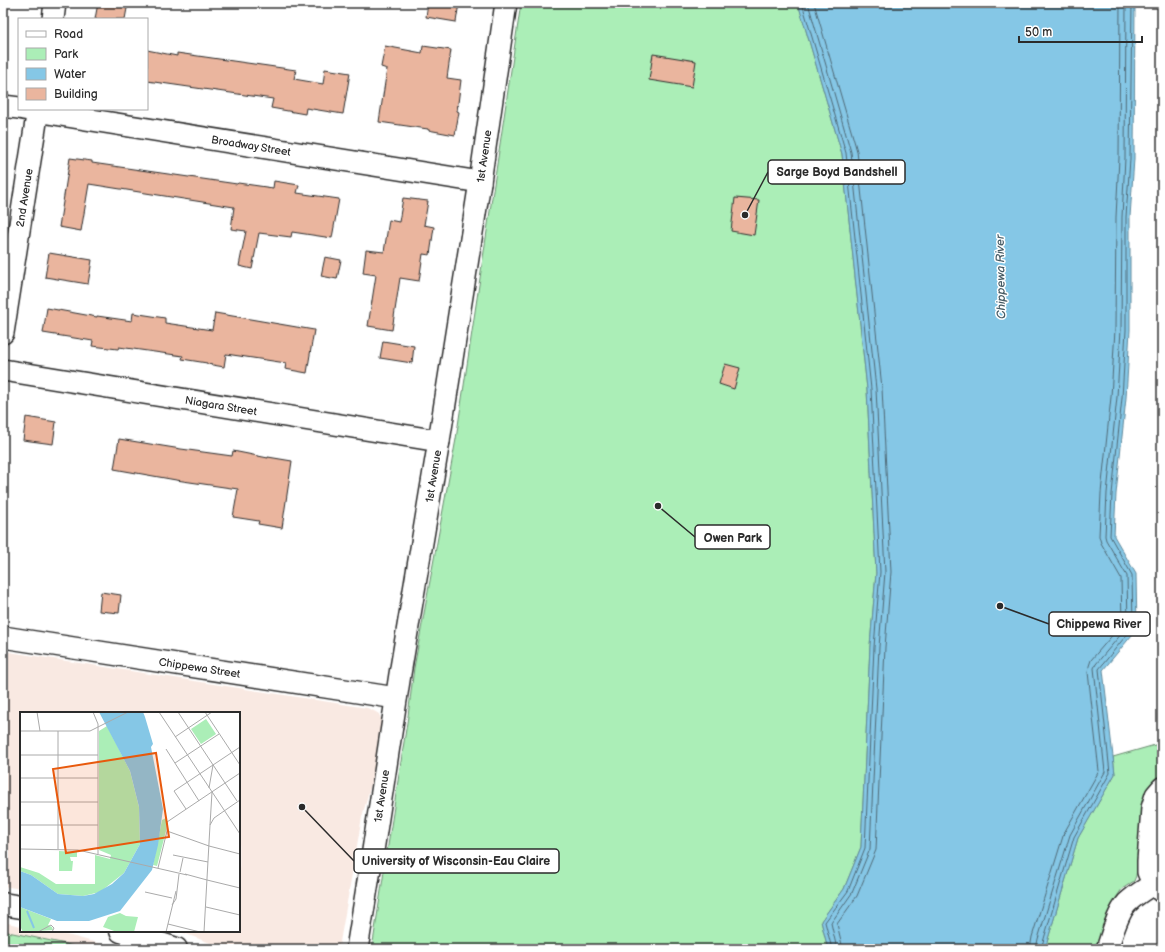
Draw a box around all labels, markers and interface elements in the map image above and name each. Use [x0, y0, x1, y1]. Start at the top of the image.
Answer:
legend [18, 18, 148, 110]
scale bar [1019, 18, 1142, 44]
text: 50 m [1025, 25, 1052, 40]
text: Road [54, 27, 83, 42]
text: Park [54, 47, 78, 62]
text: Water [54, 67, 86, 82]
text: Building [54, 87, 98, 102]
street label: 1st Avenue [474, 128, 494, 183]
street label: Broadway Street [210, 133, 292, 158]
callout: Sarge Boyd Bandshell [768, 160, 905, 184]
text: Sarge Boyd Bandshell [777, 165, 897, 180]
street label: 2nd Avenue [13, 167, 35, 228]
water label: Chippewa River [993, 233, 1009, 319]
street label: Niagara Street [184, 393, 259, 418]
street label: 1st Avenue [422, 448, 444, 503]
callout: Owen Park [695, 525, 770, 549]
text: Owen Park [704, 531, 763, 546]
callout: Chippewa River [1049, 612, 1150, 636]
text: Chippewa River [1057, 617, 1142, 632]
street label: Chippewa Street [158, 655, 242, 680]
inset map [20, 712, 240, 932]
street label: 1st Avenue [371, 768, 392, 823]
callout: University of Wisconsin-Eau Claire [354, 849, 559, 873]
text: University of Wisconsin-Eau Claire [362, 854, 550, 869]

